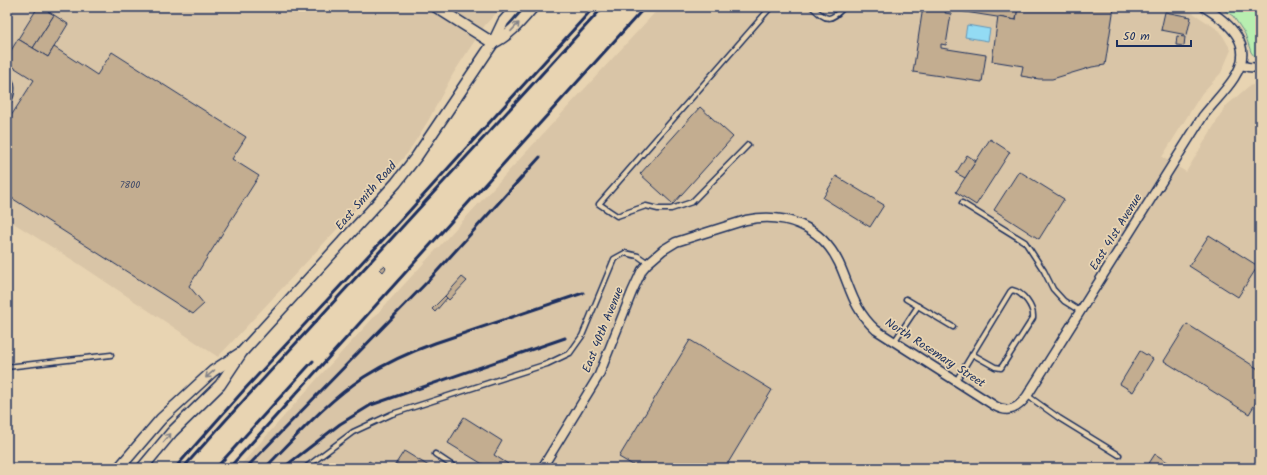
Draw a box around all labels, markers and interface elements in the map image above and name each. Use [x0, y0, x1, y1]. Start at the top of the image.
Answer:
one-way arrow [510, 22, 519, 32]
scale bar [1117, 22, 1191, 48]
text: 50 m [1123, 27, 1150, 46]
street label: East Smith Road [331, 157, 402, 235]
house number: 7800 [120, 177, 140, 193]
street label: East 41st Avenue [1085, 189, 1148, 274]
street label: East 40th Avenue [577, 284, 629, 376]
street label: North Rosemary Street [881, 313, 989, 393]
one-way arrow [205, 369, 215, 378]
one-way arrow [163, 433, 172, 444]

